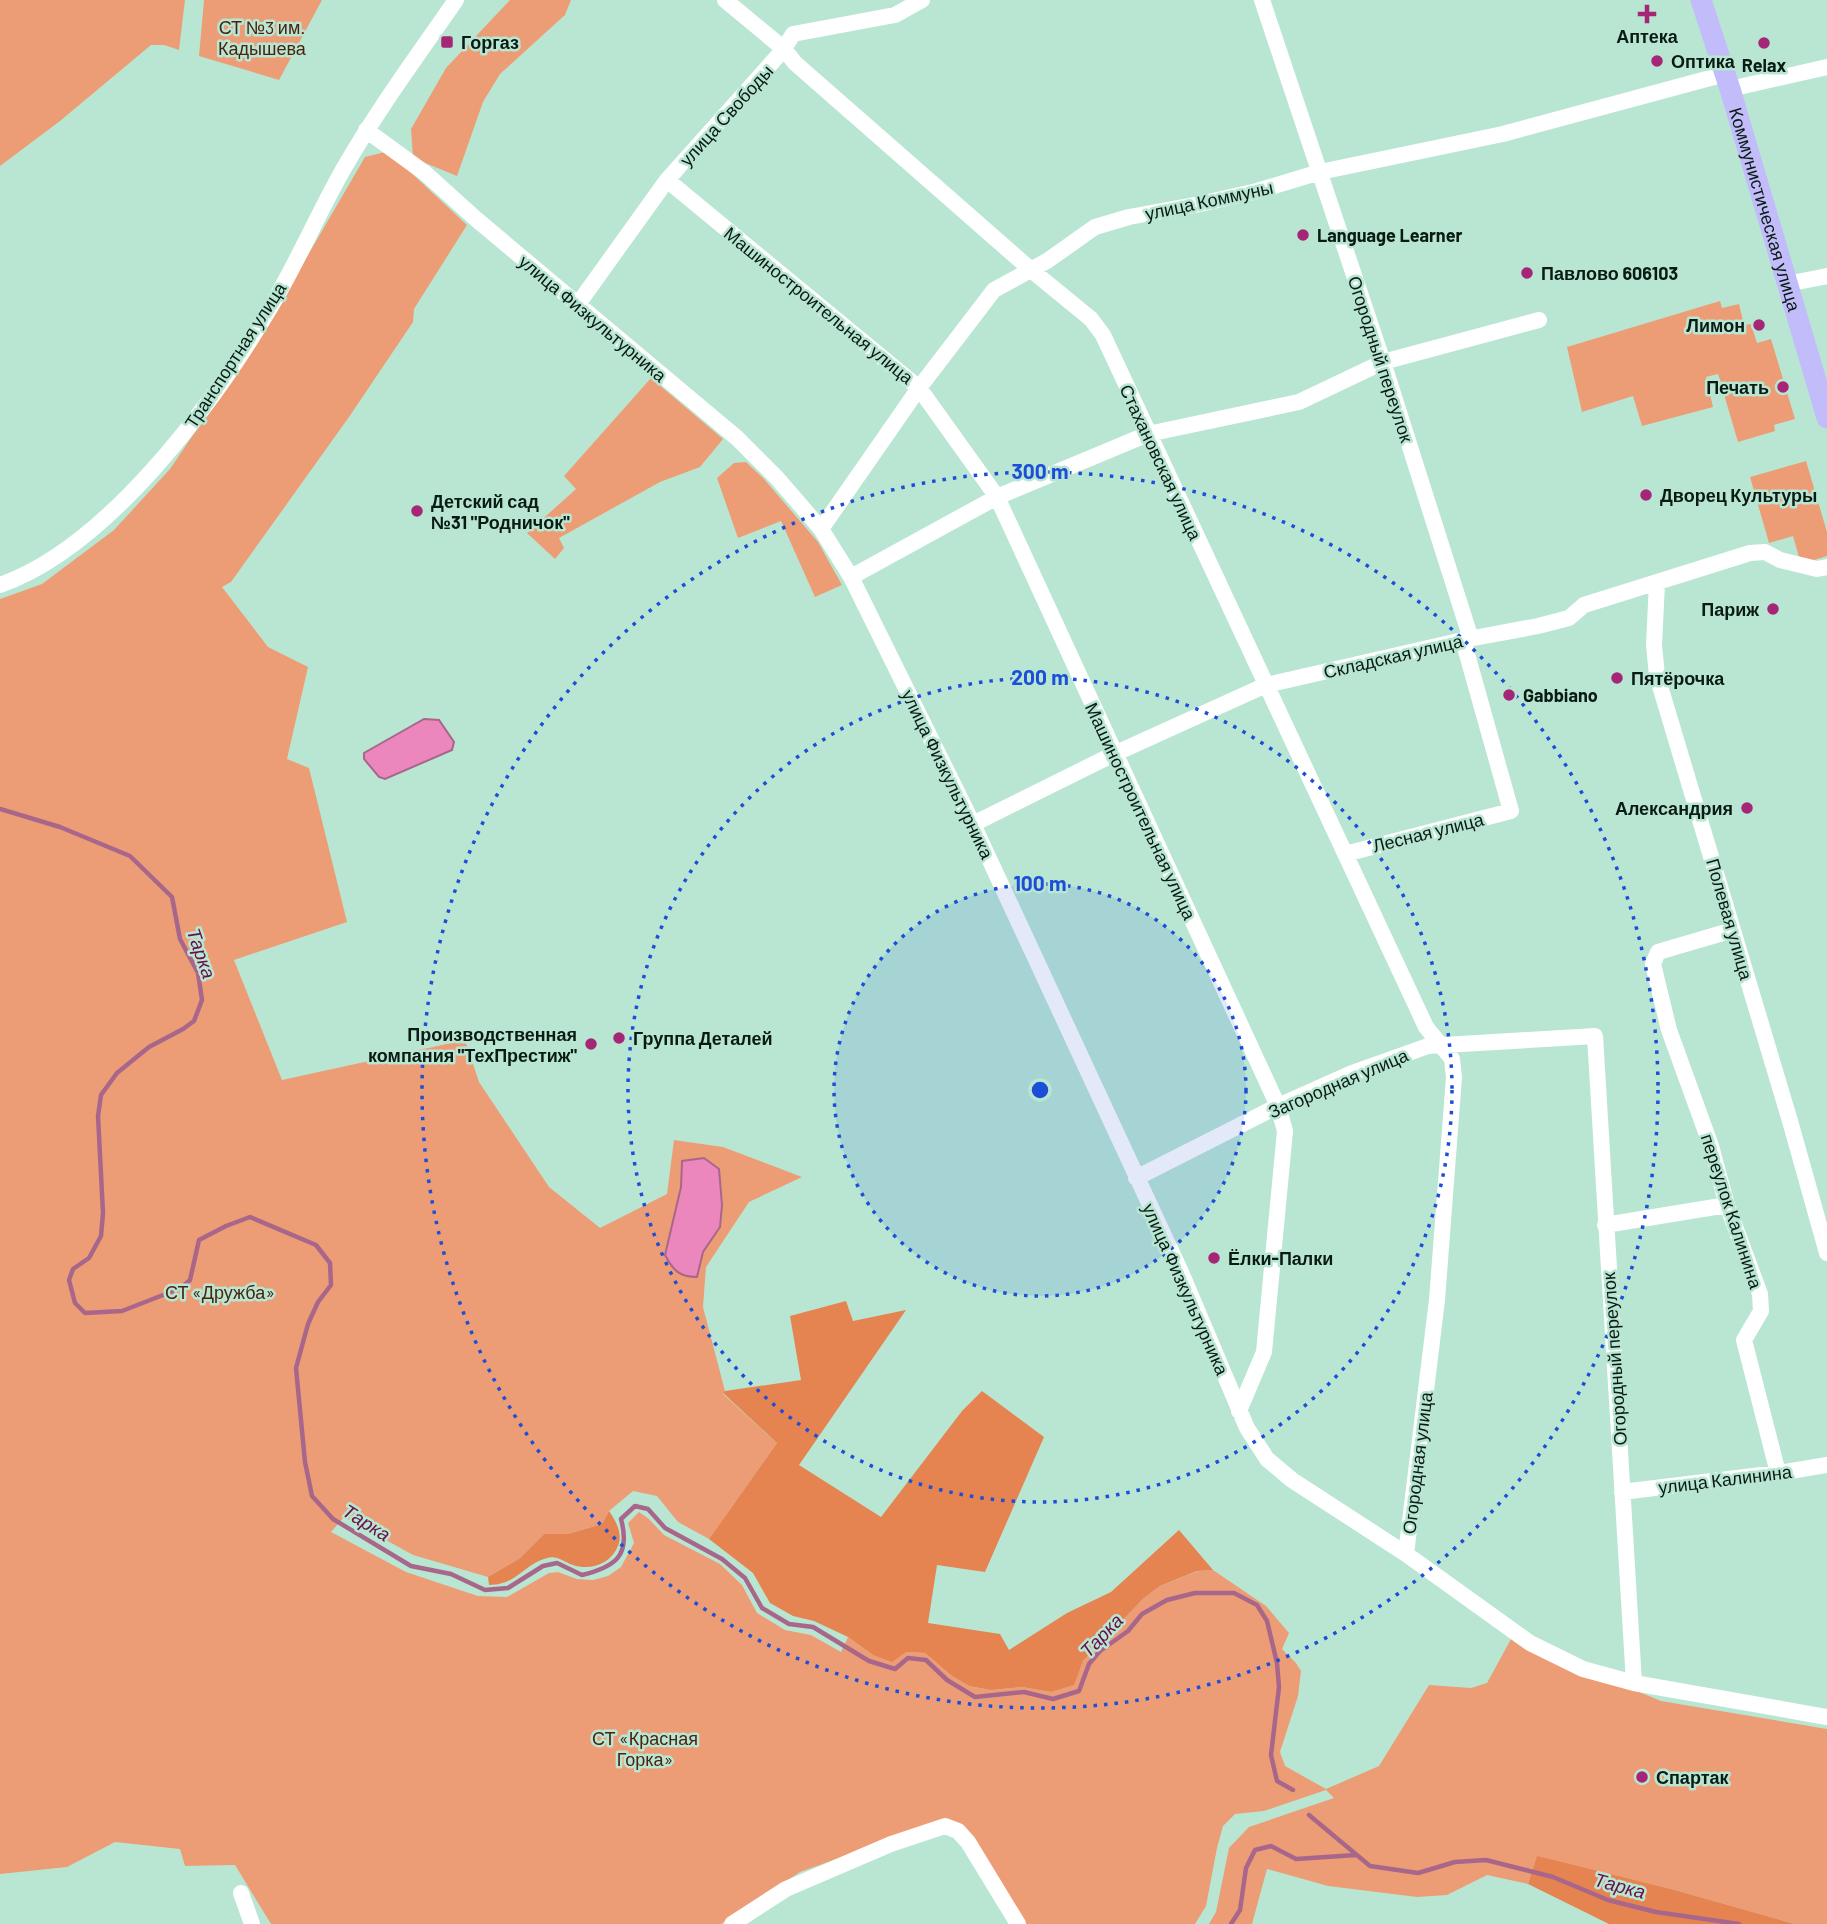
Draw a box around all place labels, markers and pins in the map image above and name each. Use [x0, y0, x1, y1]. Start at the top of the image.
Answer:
marker: Аптека [1639, 6, 1655, 22]
place label: Аптека [1616, 25, 1679, 47]
place label: Горгаз [461, 31, 519, 53]
marker: Горгаз [439, 34, 455, 50]
marker: Relax [1756, 35, 1772, 51]
place label: Оптика [1671, 50, 1736, 72]
marker: Оптика [1649, 53, 1665, 69]
place label: Relax [1742, 54, 1786, 76]
place label: Language Learner [1317, 224, 1462, 246]
marker: Language Learner [1295, 227, 1311, 243]
place label: Павлово 606103 [1541, 262, 1678, 284]
marker: Павлово 606103 [1519, 265, 1535, 281]
place label: Лимон [1686, 314, 1745, 336]
marker: Лимон [1751, 317, 1767, 333]
place label: Печать [1706, 376, 1769, 398]
marker: Печать [1775, 379, 1791, 395]
place label: Дворец Культуры [1660, 484, 1817, 506]
marker: Дворец Культуры [1638, 487, 1654, 503]
place label: Детский сад №31 "Родничок" [431, 490, 570, 533]
marker: Детский сад №31 "Родничок" [409, 503, 425, 519]
place label: Париж [1701, 598, 1759, 620]
marker: Париж [1765, 601, 1781, 617]
place label: Пятёрочка [1631, 667, 1725, 689]
marker: Пятёрочка [1609, 670, 1625, 686]
place label: Gabbiano [1523, 684, 1598, 706]
marker: Gabbiano [1501, 687, 1517, 703]
place label: Александрия [1615, 797, 1733, 819]
marker: Александрия [1739, 800, 1755, 816]
place label: Производственная компания "ТехПрестиж" [368, 1023, 578, 1066]
place label: Группа Деталей [633, 1027, 773, 1049]
marker: Группа Деталей [611, 1030, 627, 1046]
marker: Производственная компания "ТехПрестиж" [583, 1036, 599, 1052]
centre of rings [1028, 1078, 1052, 1102]
place label: Ёлки-Палки [1228, 1247, 1333, 1269]
marker: Ёлки-Палки [1206, 1250, 1222, 1266]
place label: Спартак [1656, 1766, 1729, 1788]
marker: Спартак [1634, 1769, 1650, 1785]

